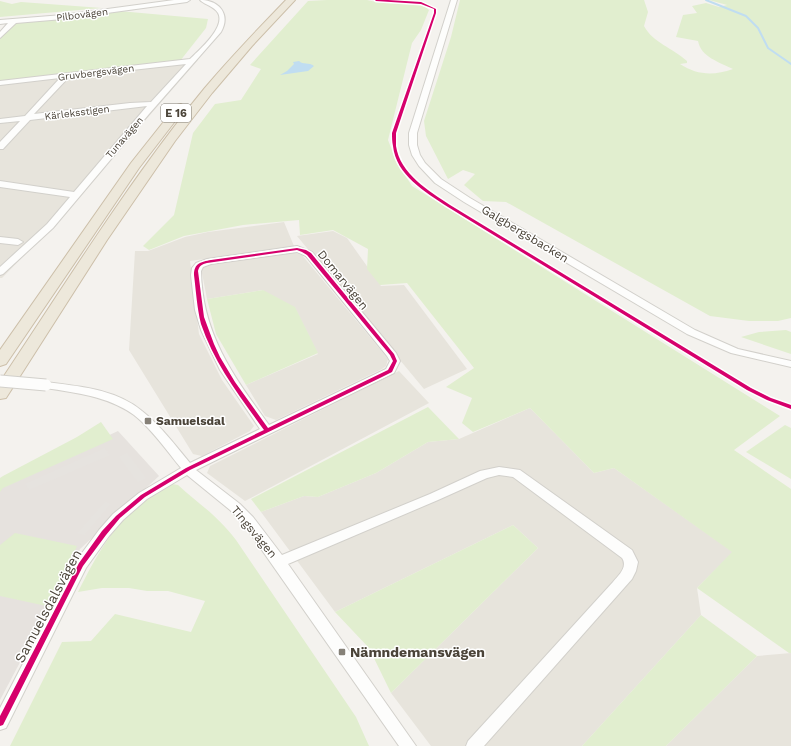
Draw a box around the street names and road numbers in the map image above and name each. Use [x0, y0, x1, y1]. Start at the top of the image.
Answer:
street label: Pilbovägen [56, 6, 109, 23]
street label: Gruvbergsvägen [57, 62, 135, 83]
street label: Kärleksstigen [44, 103, 110, 122]
road number: E 16 [161, 104, 191, 122]
street label: Tunavägen [103, 114, 145, 160]
street label: Galgbergsbacken [479, 202, 571, 266]
street label: Domarvägen [315, 247, 371, 313]
street label: Tingsvägen [228, 503, 280, 561]
street label: Samuelsdalsvägen [11, 547, 85, 665]

